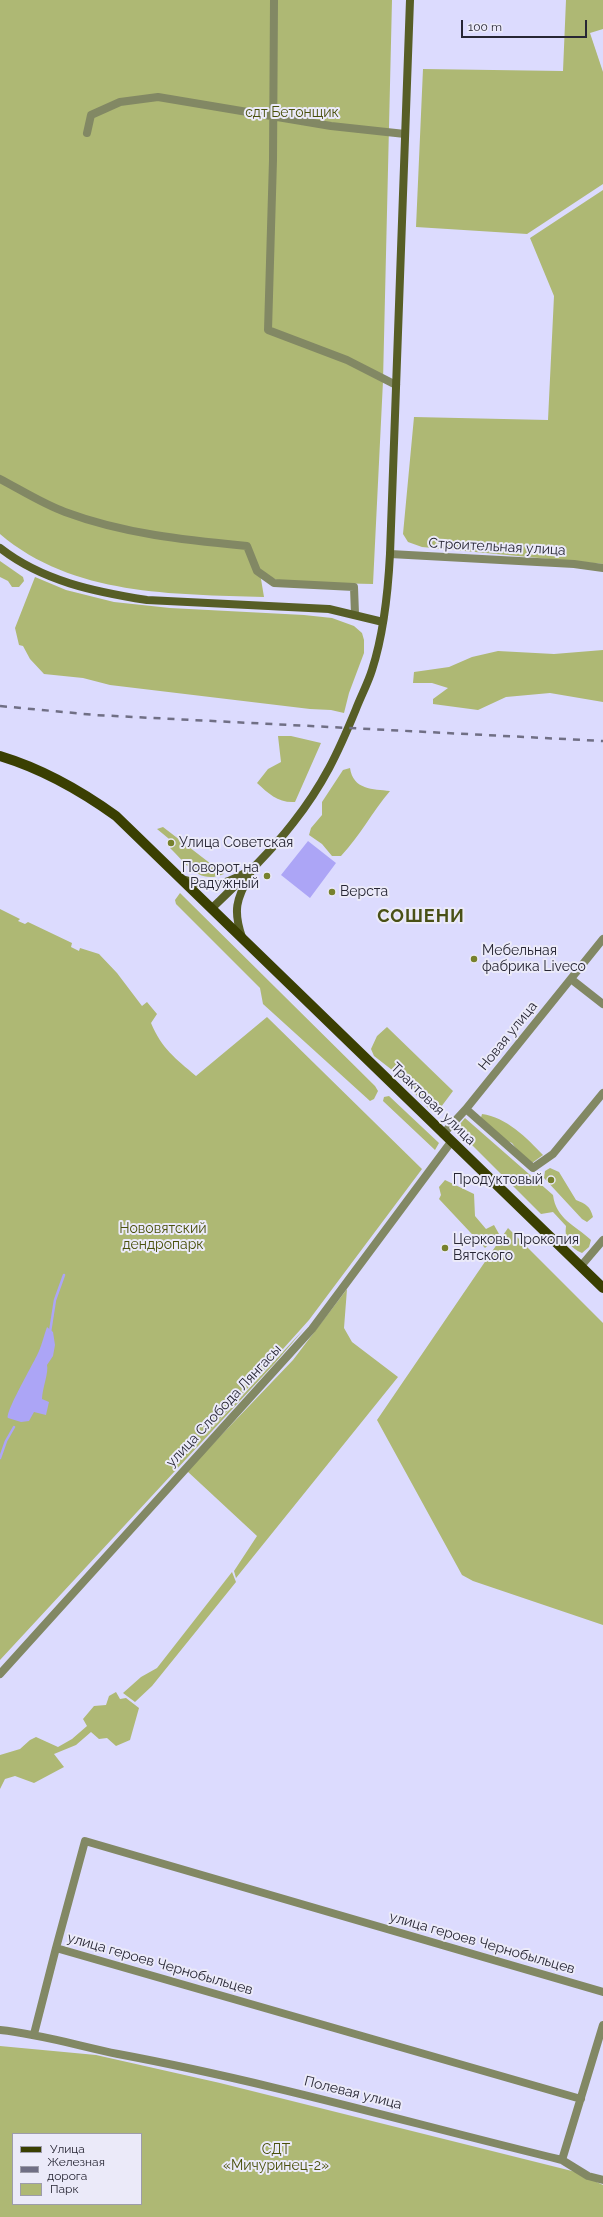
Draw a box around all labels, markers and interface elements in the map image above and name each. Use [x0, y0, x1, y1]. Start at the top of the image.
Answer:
scale bar [463, 12, 589, 38]
text: 100 m [468, 20, 502, 34]
park label: сдт Бетонщик [245, 105, 339, 121]
street label: Строительная улица [428, 535, 566, 559]
place label: Улица Советская [179, 835, 293, 851]
marker: Улица Советская [166, 838, 176, 848]
place label: Поворот на Радужный [182, 860, 259, 892]
marker: Поворот на Радужный [262, 871, 272, 881]
place label: Верста [340, 884, 388, 900]
marker: Верста [327, 887, 337, 897]
district label: СОШЕНИ [377, 906, 465, 928]
place label: Мебельная фабрика Liveco [482, 943, 586, 976]
marker: Мебельная фабрика Liveco [469, 954, 479, 964]
street label: Новая улица [475, 998, 541, 1074]
street label: Трактовая улица [387, 1059, 479, 1149]
place label: Продуктовый [453, 1172, 543, 1188]
marker: Продуктовый [546, 1175, 556, 1185]
park label: Нововятский дендропарк [119, 1221, 207, 1254]
place label: Церковь Прокопия Вятского [453, 1232, 579, 1264]
marker: Церковь Прокопия Вятского [440, 1243, 450, 1253]
street label: улица Слобода Лянгасы [163, 1341, 285, 1471]
street label: улица героев Чернобыльцев [387, 1908, 577, 1978]
street label: улица героев Чернобыльцев [65, 1929, 255, 1999]
street label: Полевая улица [302, 2073, 404, 2113]
legend [12, 2133, 142, 2205]
text: Улица [50, 2142, 85, 2156]
park label: СДТ «Мичуринец-2» [223, 2142, 329, 2174]
text: Железная дорога [47, 2155, 105, 2183]
text: Парк [50, 2182, 79, 2196]

